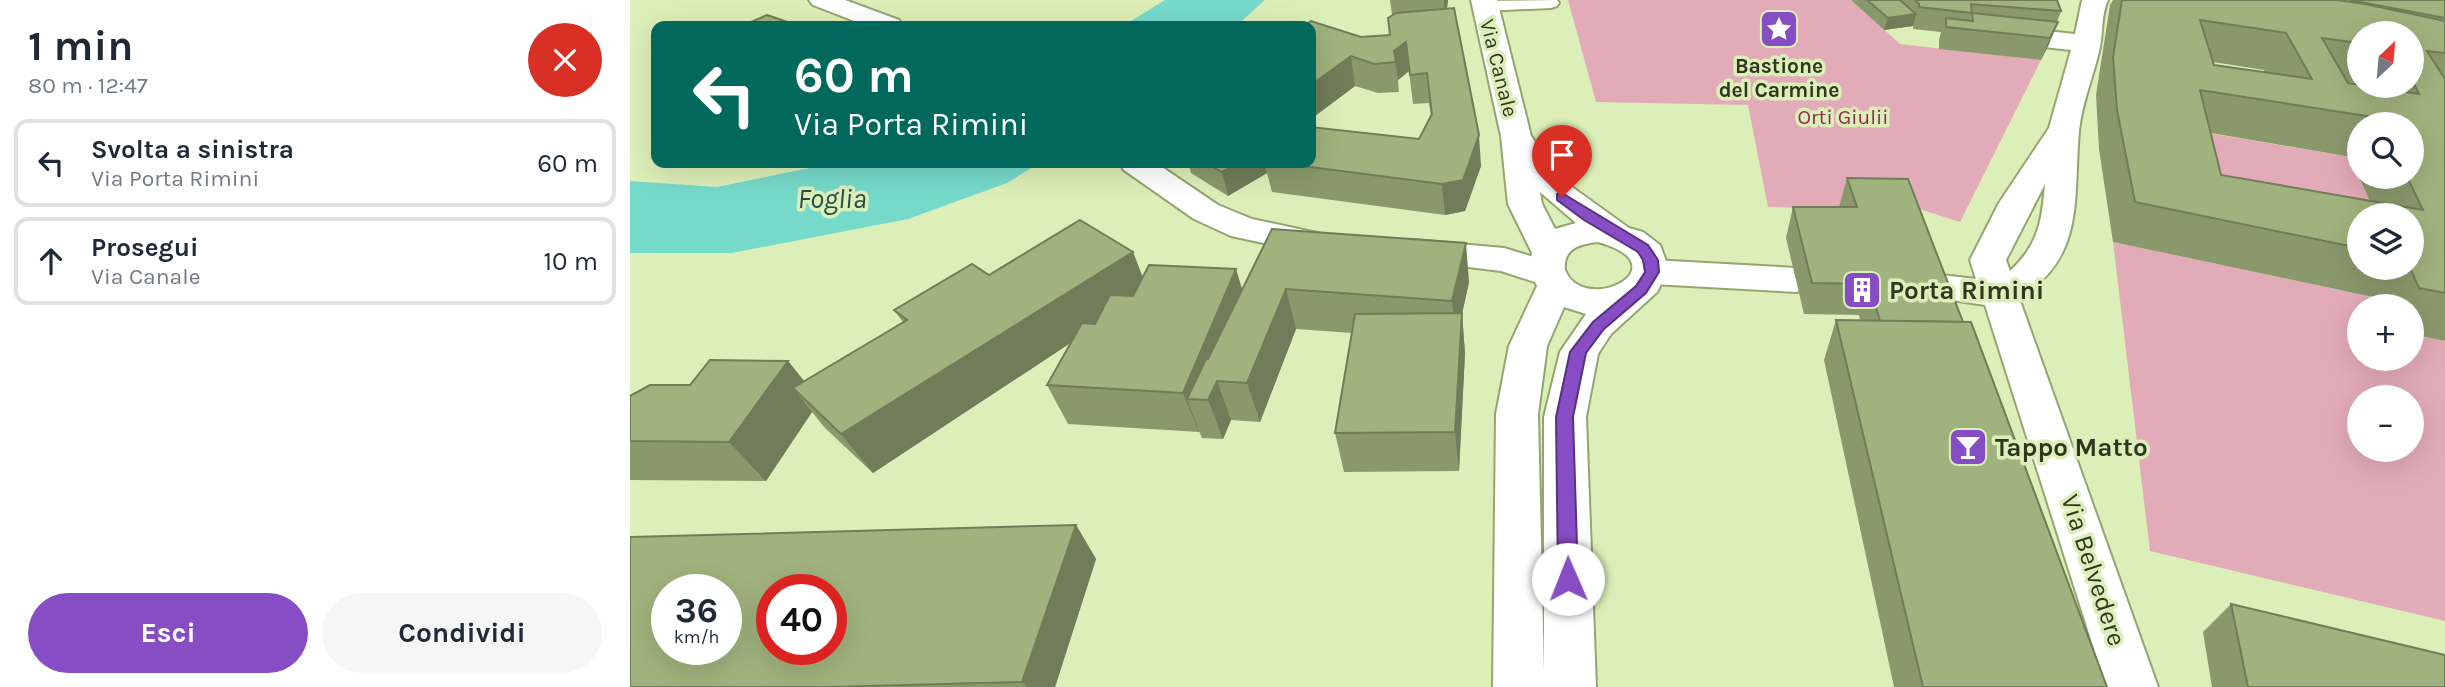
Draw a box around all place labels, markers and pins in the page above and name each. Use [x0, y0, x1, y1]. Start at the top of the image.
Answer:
place icon: Bastione del Carmine [1758, 8, 1800, 50]
place label: Bastione del Carmine [1719, 54, 1839, 102]
pin [1532, 125, 1592, 197]
building icon: Porta Rimini [1841, 269, 1883, 311]
place label: Porta Rimini [1889, 275, 2044, 306]
bar icon: Tappo Matto [1947, 426, 1989, 468]
place label: Tappo Matto [1995, 432, 2148, 463]

